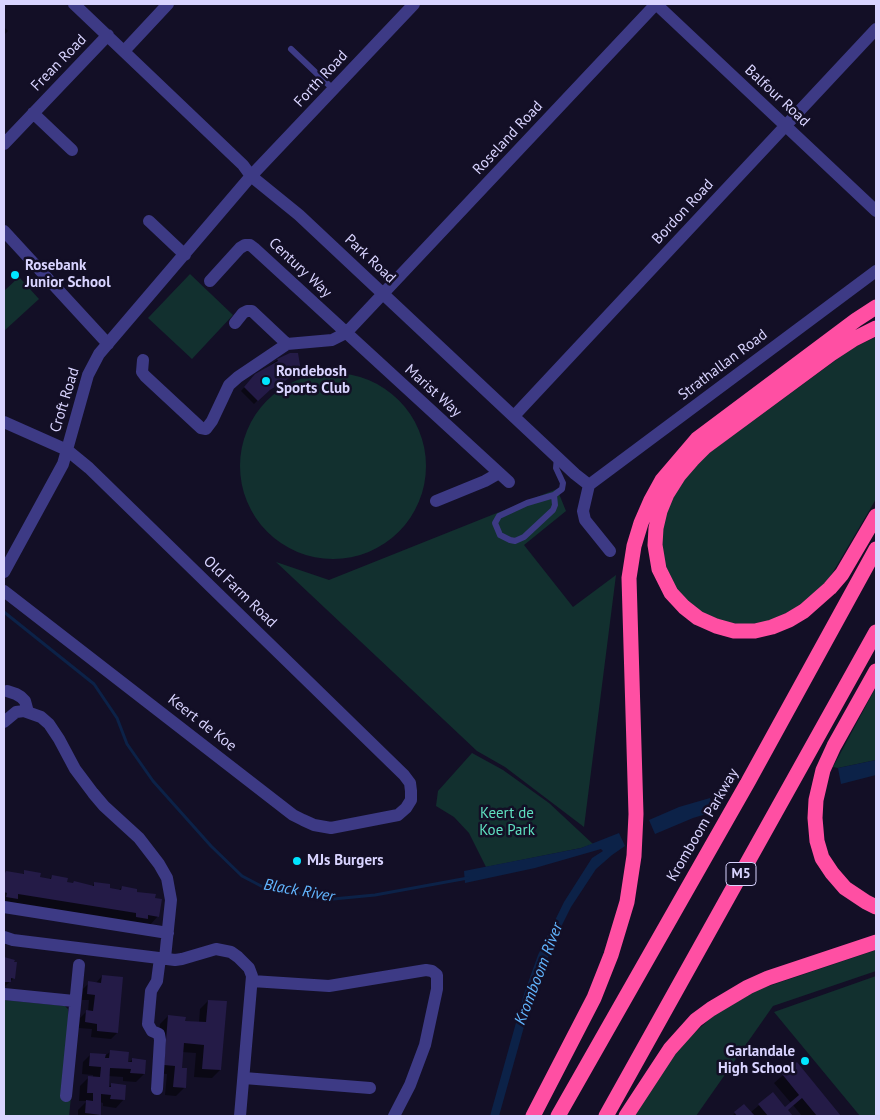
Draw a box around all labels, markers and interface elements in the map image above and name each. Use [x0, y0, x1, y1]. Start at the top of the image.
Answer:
street label: Frean Road [28, 31, 90, 95]
street label: Forth Road [290, 47, 352, 111]
street label: Balfour Road [741, 61, 813, 131]
street label: Roseland Road [469, 97, 547, 179]
street label: Bordon Road [648, 176, 718, 248]
street label: Park Road [341, 231, 399, 287]
street label: Century Way [265, 234, 335, 302]
place label: Rosebank Junior School [25, 257, 111, 292]
marker: Rosebank Junior School [9, 269, 21, 281]
street label: Strathallan Road [675, 326, 771, 404]
street label: Marist Way [401, 361, 465, 421]
place label: Rondebosh Sports Club [276, 363, 350, 398]
street label: Croft Road [47, 365, 83, 435]
marker: Rondebosh Sports Club [260, 375, 272, 387]
street label: Old Farm Road [200, 553, 280, 631]
street label: Keert de Koe [164, 691, 240, 755]
street label: Kromboom Parkway [663, 765, 743, 885]
park label: Keert de Koe Park [479, 805, 535, 840]
place label: MJs Burgers [307, 852, 384, 870]
marker: MJs Burgers [291, 855, 303, 867]
road number: M5 [726, 862, 756, 886]
water label: Black River [262, 875, 336, 907]
water label: Kromboom River [511, 920, 567, 1028]
place label: Garlandale High School [718, 1043, 795, 1078]
marker: Garlandale High School [799, 1055, 811, 1067]

